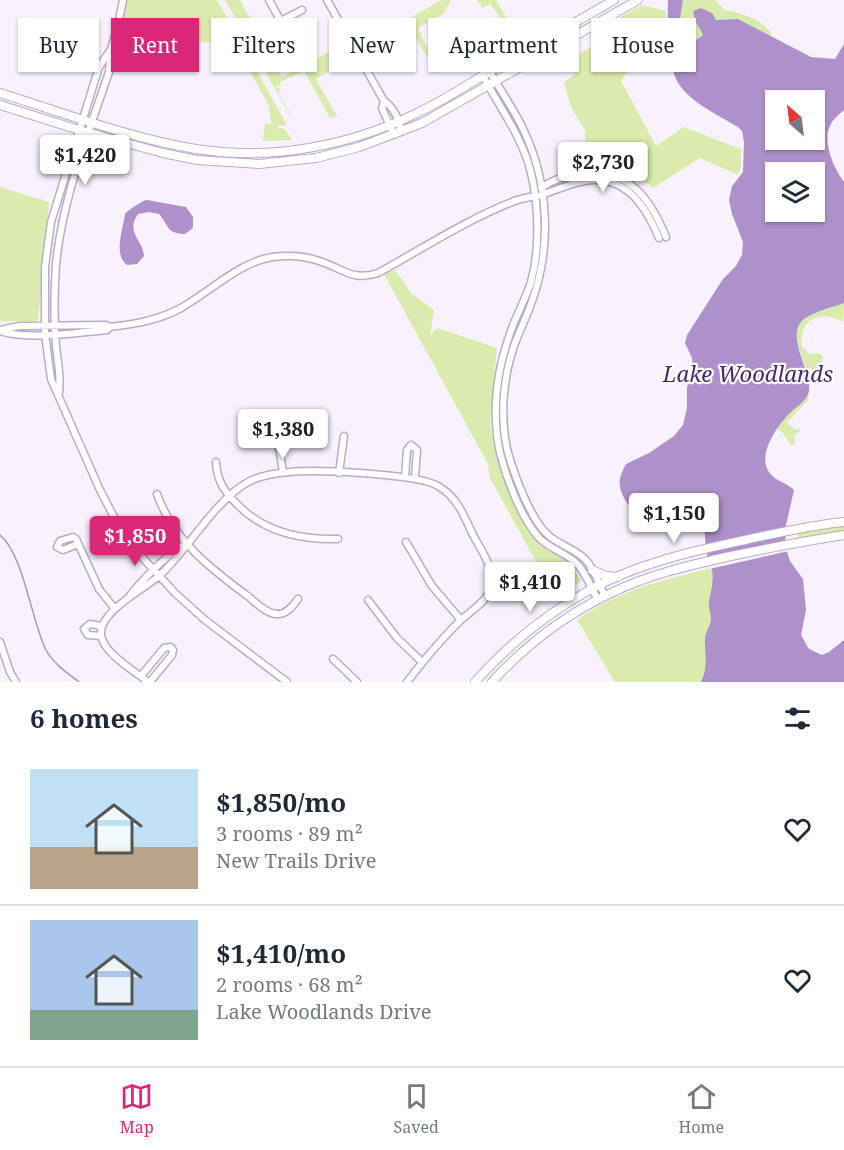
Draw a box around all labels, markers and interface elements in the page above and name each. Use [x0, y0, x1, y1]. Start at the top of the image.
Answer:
chip: Buy [18, 18, 99, 72]
chip: Rent [111, 18, 199, 72]
chip: Filters [211, 18, 317, 72]
chip: New [329, 18, 416, 72]
chip: Apartment [428, 18, 579, 72]
chip: House [591, 18, 696, 72]
north arrow [765, 90, 825, 150]
map controls [765, 90, 825, 222]
pin: $1,420 [36, 135, 134, 186]
text: $1,420 [54, 141, 116, 168]
pin: $2,730 [554, 142, 652, 193]
text: $2,730 [572, 148, 634, 175]
button: layers [765, 162, 825, 222]
water label: Lake Woodlands [662, 358, 833, 388]
pin: $1,380 [234, 409, 332, 460]
text: $1,380 [252, 415, 314, 442]
pin: $1,150 [625, 493, 723, 544]
text: $1,150 [643, 499, 705, 526]
pin: $1,850 [86, 516, 184, 567]
text: $1,850 [104, 522, 166, 549]
pin: $1,410 [481, 562, 579, 613]
text: $1,410 [499, 568, 561, 595]
text: 6 homes [30, 700, 138, 736]
icon: filters [781, 702, 814, 735]
text: $1,850/mo [216, 784, 346, 820]
icon: home [78, 793, 150, 865]
icon: heart [781, 813, 814, 846]
text: 3 rooms · 89 m² [216, 820, 363, 847]
text: New Trails Drive [216, 847, 376, 874]
text: $1,410/mo [216, 935, 346, 971]
icon: home [78, 944, 150, 1016]
icon: heart [781, 964, 814, 997]
text: 2 rooms · 68 m² [216, 971, 363, 998]
text: Lake Woodlands Drive [216, 998, 432, 1025]
tab: Map [120, 1080, 154, 1138]
tab: Saved [393, 1080, 439, 1138]
tab: Home [679, 1080, 724, 1138]

